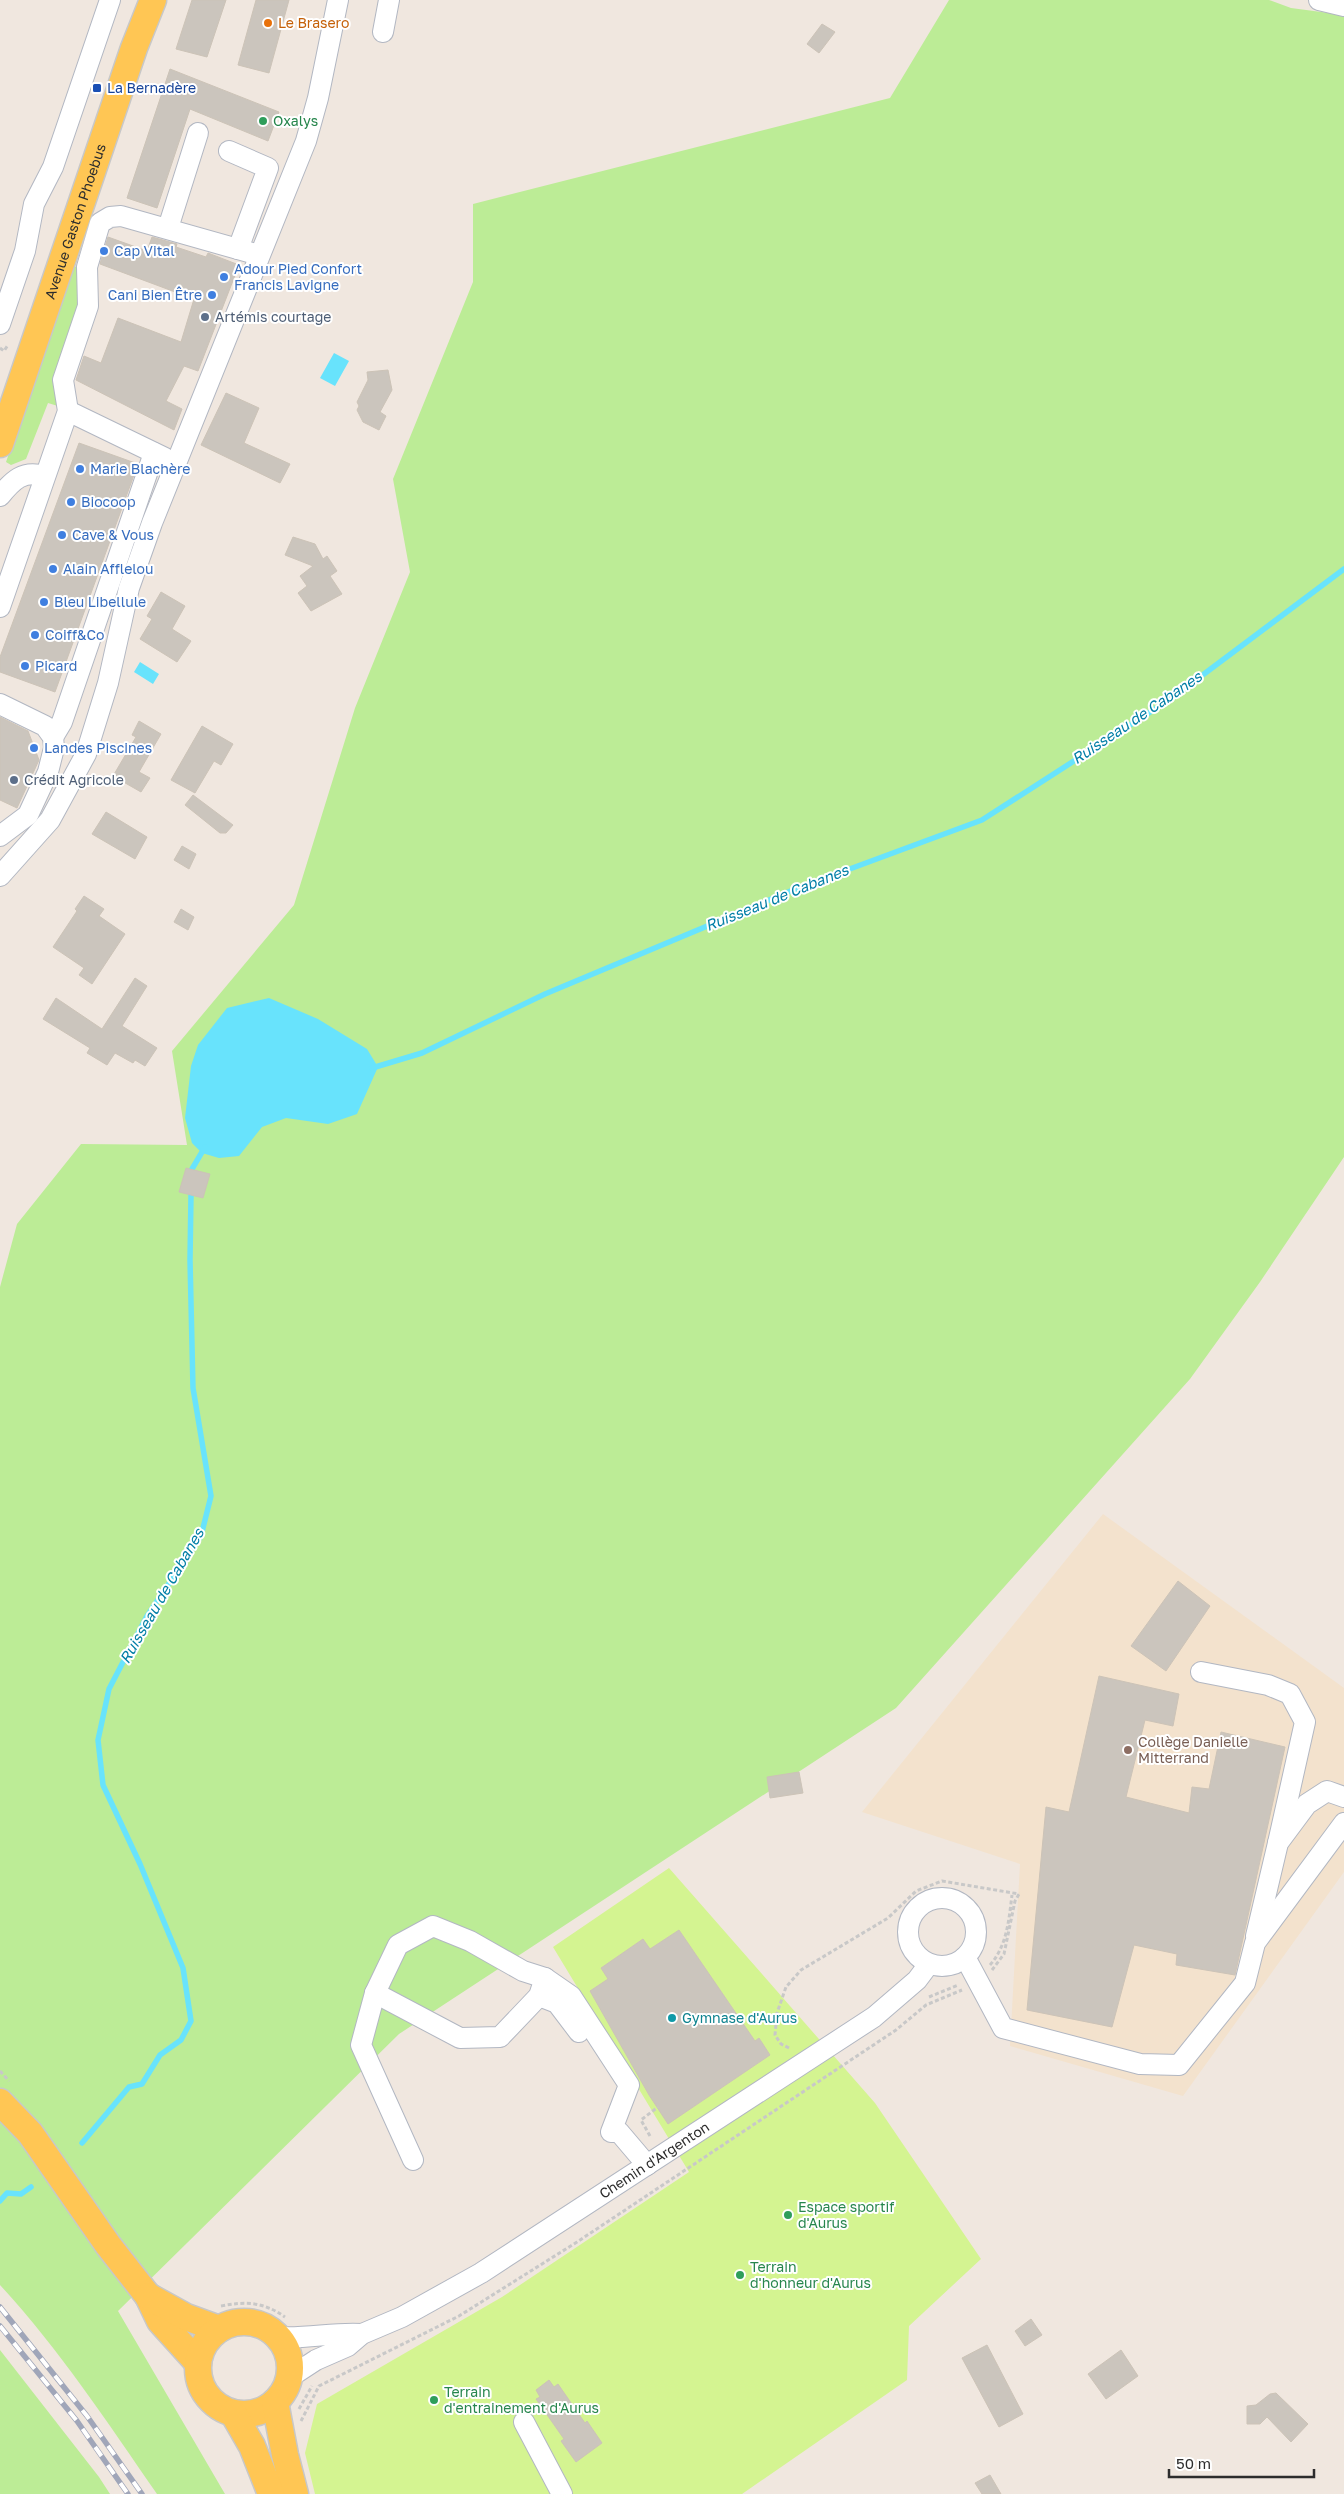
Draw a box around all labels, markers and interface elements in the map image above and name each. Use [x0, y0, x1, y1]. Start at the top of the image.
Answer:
place label: Le Brasero [278, 14, 349, 31]
marker: Le Brasero [262, 17, 274, 29]
place label: La Bernadère [107, 79, 196, 96]
marker: La Bernadère [91, 82, 103, 94]
place label: Oxalys [273, 112, 318, 129]
marker: Oxalys [257, 115, 269, 127]
street label: Avenue Gaston Phoebus [41, 141, 109, 301]
place label: Cap Vital [114, 242, 175, 259]
marker: Cap Vital [98, 245, 110, 257]
place label: Adour Pied Confort Francis Lavigne [234, 260, 362, 293]
marker: Adour Pied Confort Francis Lavigne [218, 271, 230, 283]
place label: Cani Bien Être [108, 286, 202, 303]
marker: Cani Bien Être [206, 289, 218, 301]
place label: Artémis courtage [215, 308, 331, 325]
marker: Artémis courtage [199, 311, 211, 323]
place label: Marie Blachère [90, 460, 190, 477]
marker: Marie Blachère [74, 463, 86, 475]
place label: Biocoop [81, 493, 136, 510]
marker: Biocoop [65, 496, 77, 508]
place label: Cave & Vous [72, 526, 154, 543]
marker: Cave & Vous [56, 529, 68, 541]
place label: Alain Afflelou [63, 560, 153, 577]
marker: Alain Afflelou [47, 563, 59, 575]
place label: Bleu Libellule [54, 593, 146, 610]
marker: Bleu Libellule [38, 596, 50, 608]
place label: Coiff&Co [45, 626, 104, 643]
marker: Coiff&Co [29, 629, 41, 641]
place label: Picard [35, 657, 77, 674]
marker: Picard [19, 660, 31, 672]
water label: Ruisseau de Cabanes [1068, 666, 1206, 767]
place label: Landes Piscines [44, 739, 152, 756]
marker: Landes Piscines [28, 742, 40, 754]
place label: Crédit Agricole [24, 771, 124, 788]
marker: Crédit Agricole [8, 774, 20, 786]
water label: Ruisseau de Cabanes [702, 860, 852, 934]
water label: Ruisseau de Cabanes [115, 1524, 208, 1666]
place label: Collège Danielle Mitterrand [1138, 1733, 1248, 1766]
marker: Collège Danielle Mitterrand [1122, 1744, 1134, 1756]
place label: Gymnase d'Aurus [682, 2009, 797, 2026]
marker: Gymnase d'Aurus [666, 2012, 678, 2024]
street label: Chemin d'Argenton [596, 2118, 712, 2202]
place label: Espace sportif d'Aurus [798, 2198, 894, 2231]
marker: Espace sportif d'Aurus [782, 2209, 794, 2221]
place label: Terrain d'honneur d'Aurus [750, 2258, 871, 2291]
marker: Terrain d'honneur d'Aurus [734, 2269, 746, 2281]
place label: Terrain d'entrainement d'Aurus [444, 2383, 599, 2416]
marker: Terrain d'entrainement d'Aurus [428, 2394, 440, 2406]
scale bar [1169, 2446, 1314, 2478]
text: 50 m [1176, 2454, 1211, 2472]

